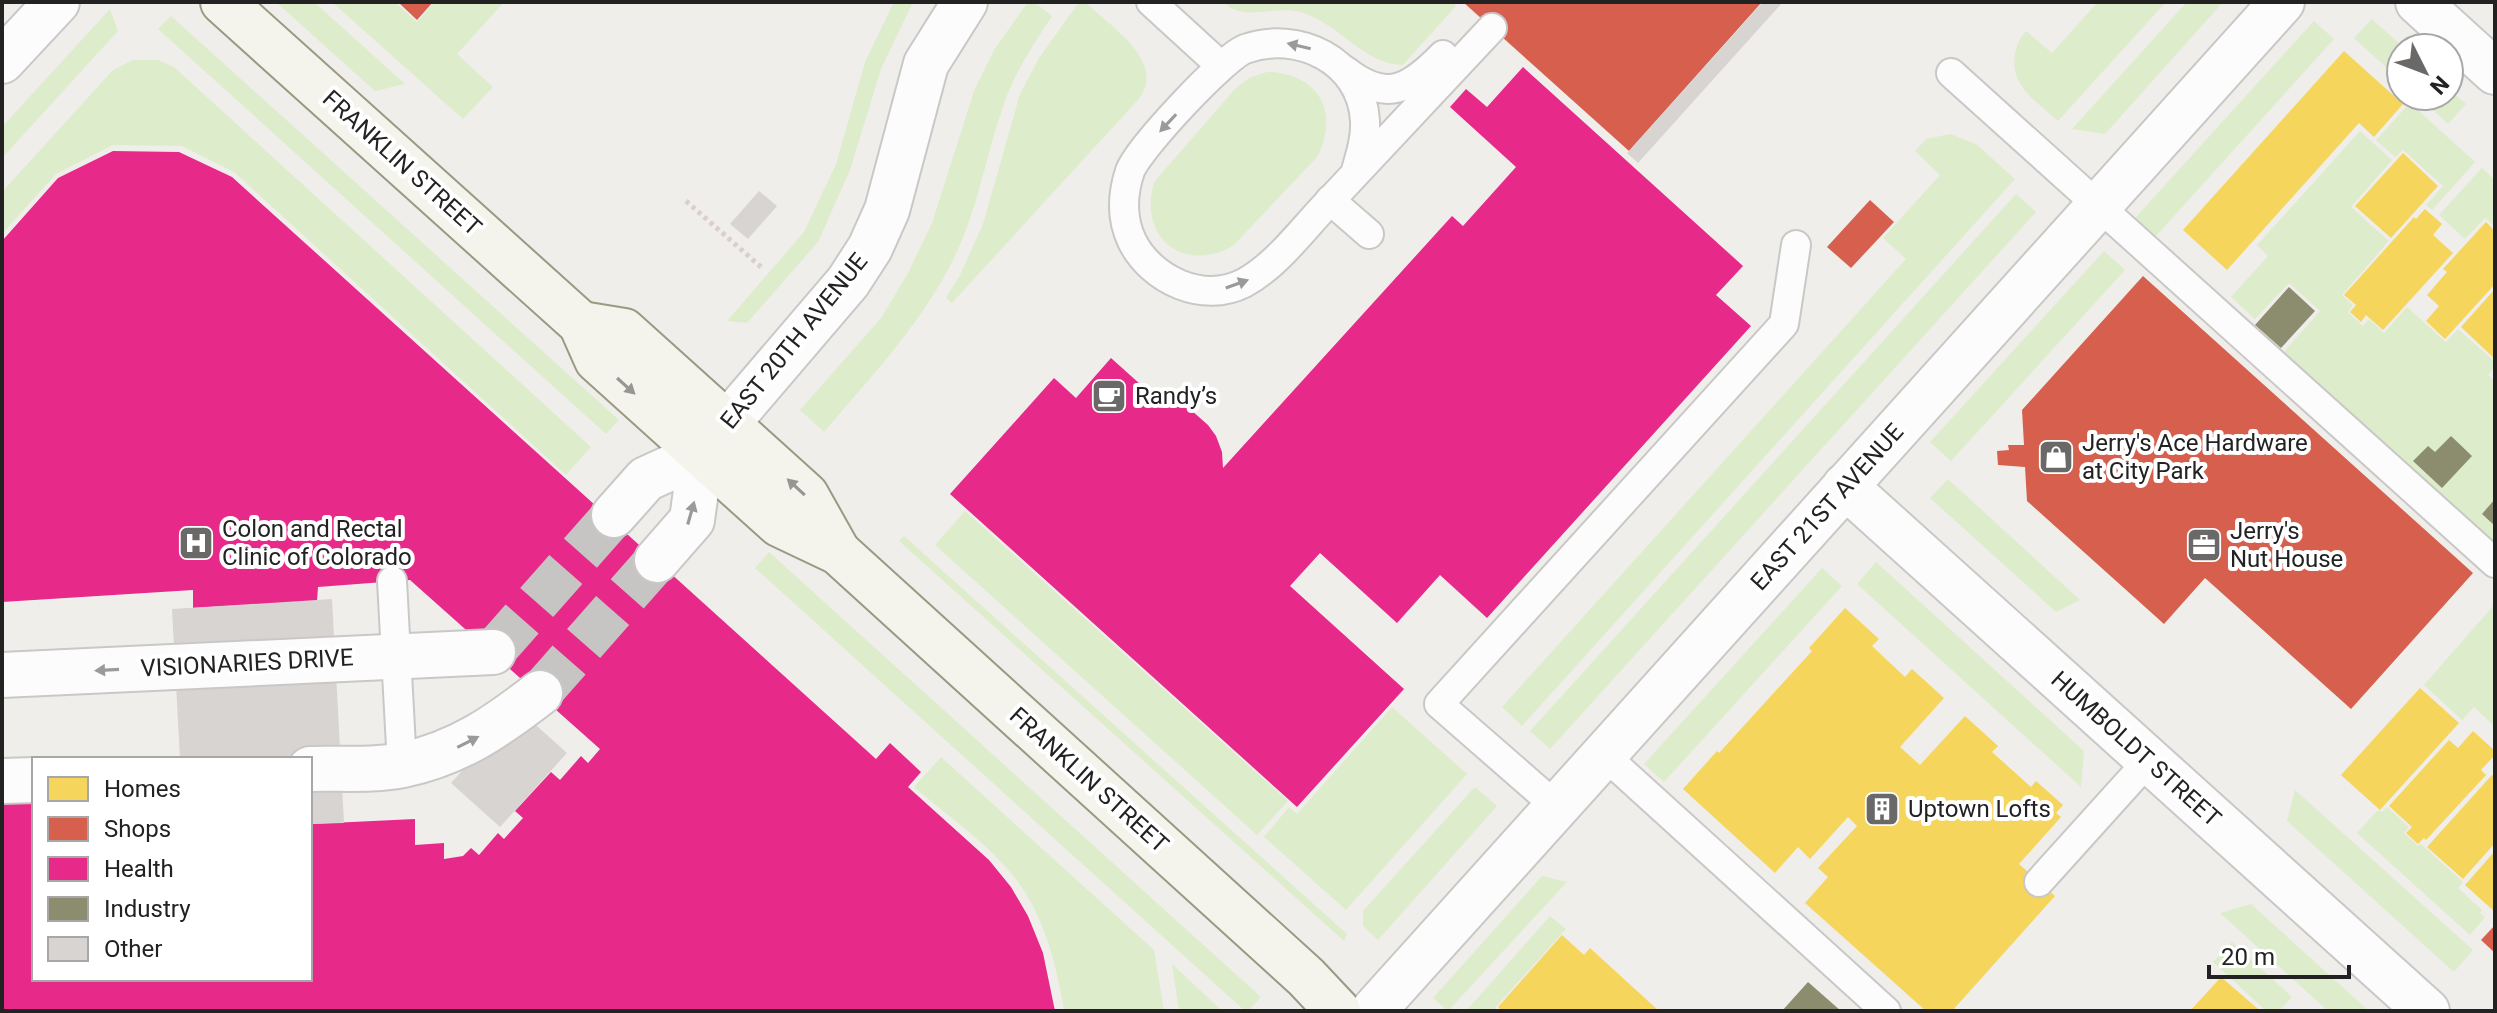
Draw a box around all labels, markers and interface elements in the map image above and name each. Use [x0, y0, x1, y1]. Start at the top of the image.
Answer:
north arrow [2385, 32, 2465, 112]
one-way arrow [1287, 39, 1312, 52]
text: N [2425, 71, 2454, 99]
street label: FRANKLIN STREET [317, 84, 487, 242]
one-way arrow [1159, 113, 1177, 132]
street label: EAST 20TH AVENUE [715, 248, 873, 434]
one-way arrow [1225, 277, 1249, 290]
one-way arrow [615, 377, 635, 394]
cafe icon: Randy’s [1090, 377, 1128, 415]
place label: Randy’s [1135, 382, 1217, 410]
street label: EAST 21ST AVENUE [1745, 418, 1909, 596]
place label: Jerry's Ace Hardware at City Park [2082, 429, 2308, 485]
shop icon: Jerry's Ace Hardware at City Park [2037, 438, 2075, 476]
one-way arrow [787, 478, 806, 496]
one-way arrow [685, 501, 698, 525]
place label: Colon and Rectal Clinic of Colorado [222, 515, 412, 571]
place label: Jerry's Nut House [2230, 517, 2343, 573]
hospital icon: Colon and Rectal Clinic of Colorado [177, 524, 215, 562]
office icon: Jerry's Nut House [2185, 526, 2223, 564]
street label: VISIONARIES DRIVE [140, 643, 354, 683]
one-way arrow [94, 663, 119, 676]
street label: HUMBOLDT STREET [2045, 666, 2227, 832]
street label: FRANKLIN STREET [1004, 701, 1174, 859]
one-way arrow [456, 736, 479, 749]
legend [32, 757, 312, 981]
text: Homes [104, 775, 181, 803]
building icon: Uptown Lofts [1863, 790, 1901, 828]
place label: Uptown Lofts [1908, 795, 2051, 823]
text: Shops [104, 815, 171, 843]
text: Health [104, 855, 174, 883]
text: Industry [104, 895, 191, 923]
scale bar [2209, 929, 2349, 979]
text: Other [104, 935, 162, 963]
text: 20 m [2221, 943, 2275, 971]

